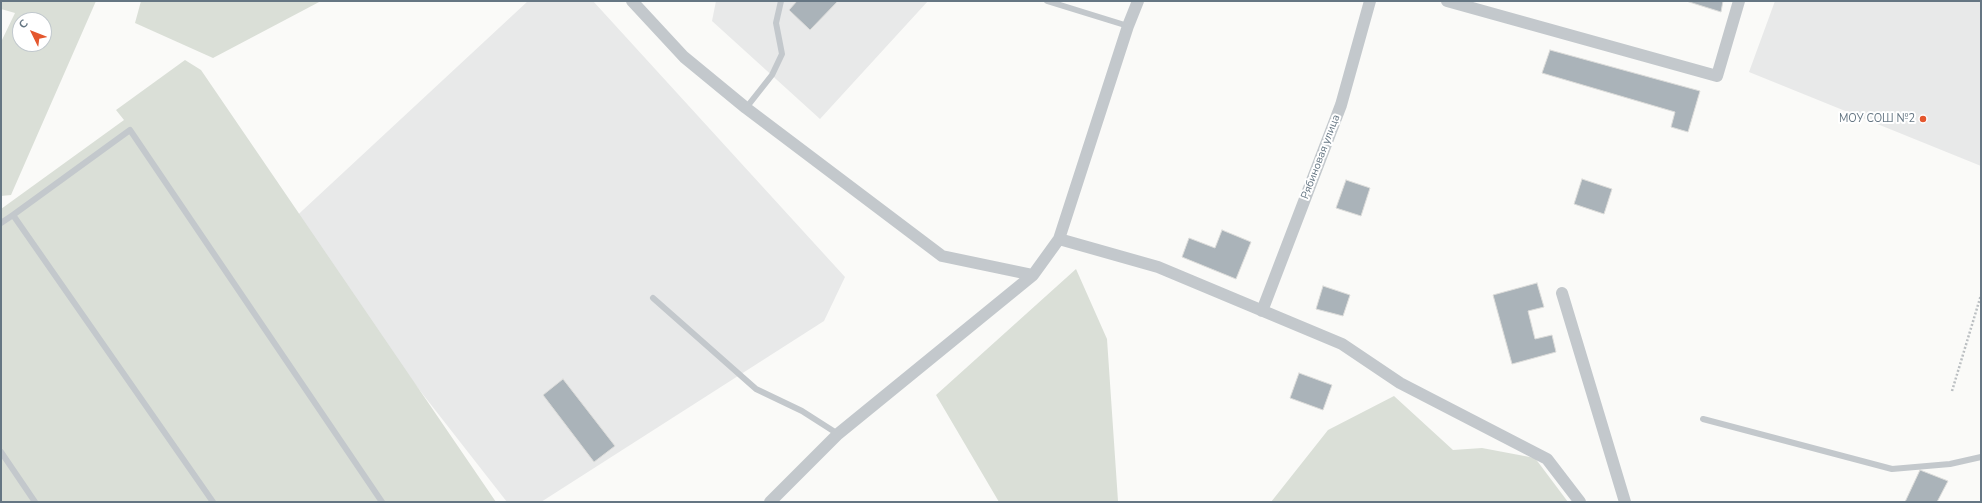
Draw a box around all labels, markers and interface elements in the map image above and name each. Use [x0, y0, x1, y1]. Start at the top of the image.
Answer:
north arrow [12, 12, 52, 52]
text: С [16, 16, 32, 32]
place label: МОУ СОШ №2 [1839, 112, 1915, 126]
street label: Рябиновая улица [1299, 113, 1343, 201]
marker: МОУ СОШ №2 [1918, 114, 1928, 124]

